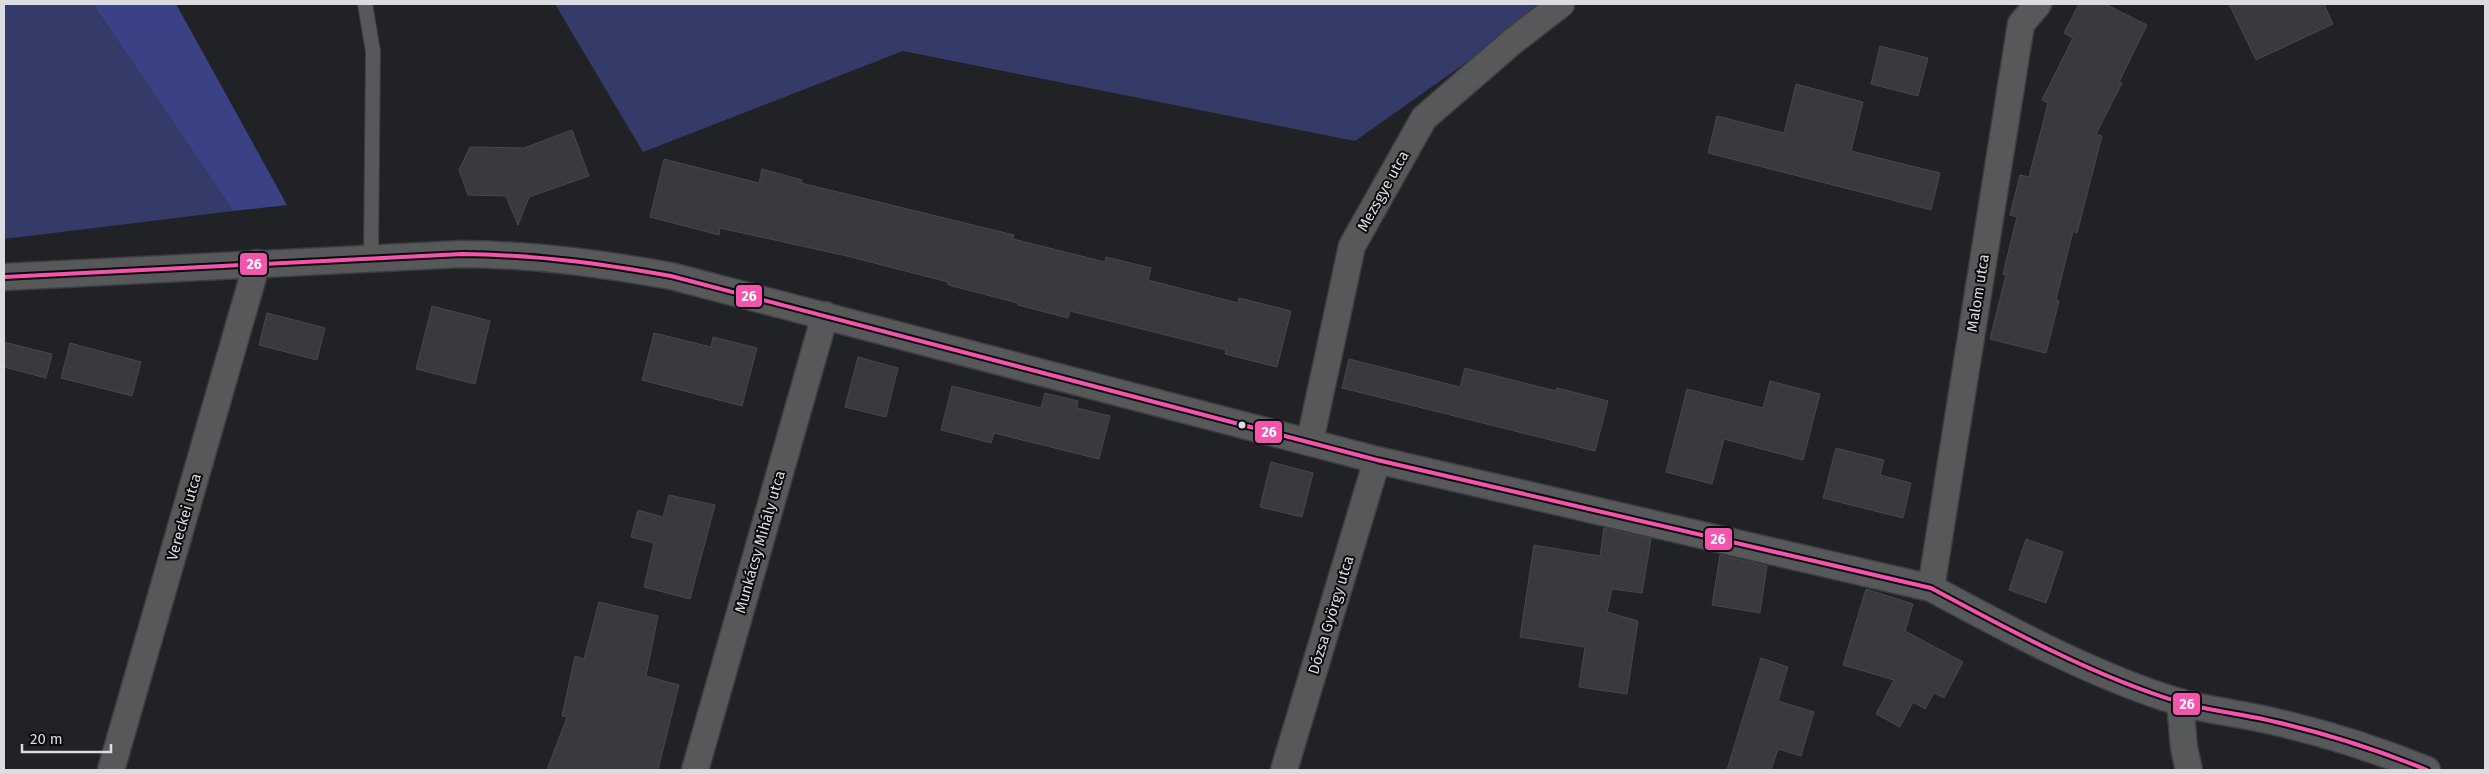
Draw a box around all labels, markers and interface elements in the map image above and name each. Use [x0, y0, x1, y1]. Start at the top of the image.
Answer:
street label: Mezsgye utca [1353, 147, 1413, 235]
line badge: 26 [239, 252, 268, 276]
street label: Malom utca [1963, 253, 1993, 333]
text: 26 [246, 256, 262, 273]
line badge: 26 [735, 284, 763, 308]
text: 26 [741, 288, 757, 305]
unlabelled marker [1237, 420, 1247, 430]
line badge: 26 [1254, 420, 1283, 444]
text: 26 [1261, 424, 1277, 441]
street label: Munkácsy Mihály utca [731, 469, 789, 615]
street label: Vereckei utca [163, 471, 205, 563]
line badge: 26 [1704, 527, 1733, 551]
text: 26 [1710, 531, 1726, 548]
street label: Dózsa György utca [1304, 553, 1358, 677]
line badge: 26 [2172, 692, 2201, 716]
text: 26 [2179, 696, 2195, 713]
scale bar [22, 722, 111, 754]
text: 20 m [30, 730, 63, 748]

